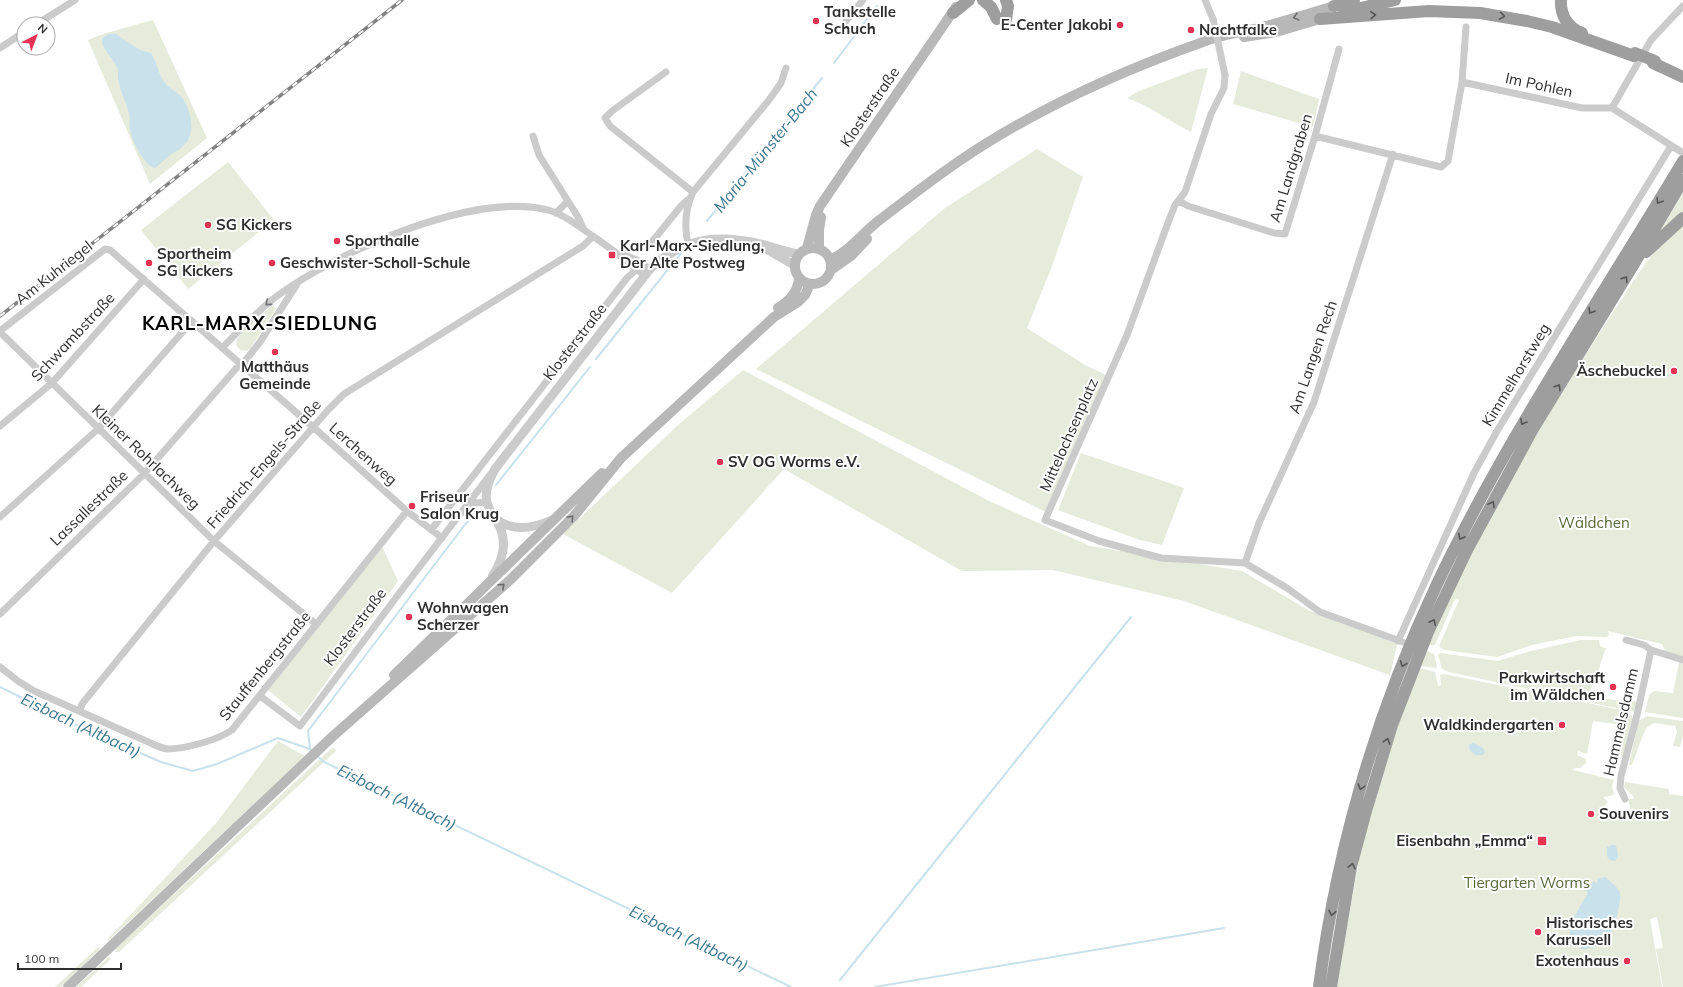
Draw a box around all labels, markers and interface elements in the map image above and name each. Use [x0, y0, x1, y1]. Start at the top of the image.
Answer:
place label: Tankstelle Schuch [824, 2, 896, 38]
one-way arrow [1370, 11, 1376, 20]
one-way arrow [1499, 11, 1505, 20]
one-way arrow [1293, 12, 1300, 21]
place label: E-Center Jakobi [1001, 15, 1112, 34]
north arrow [16, 16, 56, 56]
marker: Tankstelle Schuch [811, 16, 821, 26]
marker: E-Center Jakobi [1115, 20, 1125, 30]
place label: Nachtfalke [1199, 20, 1277, 39]
text: N [35, 21, 50, 37]
marker: Nachtfalke [1186, 25, 1196, 35]
street label: Klosterstraße [836, 63, 903, 150]
street label: Im Pohlen [1504, 68, 1574, 101]
water label: Maria-Münster-Bach [709, 84, 821, 216]
street label: Am Landgraben [1265, 111, 1316, 224]
one-way arrow [1656, 197, 1664, 204]
place label: SG Kickers [216, 215, 292, 234]
marker: SG Kickers [203, 220, 213, 230]
place label: Sporthalle [345, 231, 419, 250]
marker: Sporthalle [332, 236, 342, 246]
place label: Karl-Marx-Siedlung, Der Alte Postweg [620, 236, 764, 272]
street label: Am Kuhriegel [11, 237, 96, 309]
place label: Sportheim SG Kickers [157, 244, 233, 280]
marker: Karl-Marx-Siedlung, Der Alte Postweg [607, 250, 617, 260]
place label: Geschwister-Scholl-Schule [280, 253, 470, 272]
marker: Sportheim SG Kickers [144, 258, 154, 268]
marker: Geschwister-Scholl-Schule [267, 258, 277, 268]
one-way arrow [1620, 276, 1627, 283]
street label: Schwambstraße [27, 288, 119, 385]
one-way arrow [266, 298, 273, 305]
street label: Am Langen Rech [1284, 298, 1341, 416]
street label: Klosterstraße [539, 299, 611, 384]
one-way arrow [1588, 307, 1595, 314]
district label: KARL-MARX-SIEDLUNG [142, 311, 378, 335]
street label: Kimmelhorstweg [1477, 320, 1554, 430]
marker: Matthäus Gemeinde [270, 347, 280, 357]
place label: Matthäus Gemeinde [239, 357, 311, 393]
place label: Äschebuckel [1576, 361, 1666, 380]
marker: Äschebuckel [1669, 366, 1679, 376]
street label: Mittelochsenplatz [1035, 375, 1102, 494]
one-way arrow [1554, 384, 1561, 391]
street label: Friedrich-Engels-Straße [202, 395, 325, 532]
street label: Kleiner Rohrlachweg [88, 400, 204, 513]
street label: Lerchenweg [325, 418, 401, 489]
one-way arrow [1521, 418, 1528, 426]
place label: SV OG Worms e.V. [728, 452, 860, 471]
marker: SV OG Worms e.V. [715, 457, 725, 467]
street label: Lassallestraße [46, 466, 132, 550]
place label: Friseur Salon Krug [420, 487, 499, 523]
one-way arrow [1487, 500, 1495, 508]
marker: Friseur Salon Krug [407, 501, 417, 511]
park label: Wäldchen [1558, 513, 1630, 532]
one-way arrow [566, 515, 574, 523]
one-way arrow [1458, 532, 1466, 540]
street label: Klosterstraße [319, 584, 390, 669]
one-way arrow [497, 584, 505, 591]
place label: Wohnwagen Scherzer [417, 598, 509, 634]
street label: Stauffenbergstraße [215, 607, 314, 724]
marker: Wohnwagen Scherzer [404, 612, 414, 622]
one-way arrow [1428, 619, 1436, 626]
one-way arrow [1400, 659, 1408, 667]
street label: Hammelsdamm [1599, 666, 1642, 778]
place label: Parkwirtschaft im Wäldchen [1499, 668, 1605, 704]
marker: Parkwirtschaft im Wäldchen [1608, 682, 1618, 692]
water label: Eisbach (Altbach) [18, 689, 144, 761]
place label: Waldkindergarten [1423, 715, 1554, 734]
marker: Waldkindergarten [1557, 720, 1567, 730]
one-way arrow [1383, 737, 1391, 744]
water label: Eisbach (Altbach) [334, 760, 460, 834]
one-way arrow [1357, 783, 1366, 790]
place label: Souvenirs [1599, 804, 1669, 823]
marker: Souvenirs [1586, 809, 1596, 819]
place label: Eisenbahn „Emma“ [1396, 831, 1533, 850]
marker: Eisenbahn „Emma“ [1536, 835, 1548, 847]
one-way arrow [1347, 863, 1355, 869]
park label: Tiergarten Worms [1464, 873, 1590, 892]
water label: Eisbach (Altbach) [626, 901, 752, 975]
one-way arrow [1328, 910, 1336, 916]
place label: Historisches Karussell [1546, 913, 1633, 949]
marker: Historisches Karussell [1533, 927, 1543, 937]
scale bar [18, 945, 121, 971]
text: 100 m [24, 951, 59, 966]
place label: Exotenhaus [1536, 951, 1619, 970]
marker: Exotenhaus [1622, 956, 1632, 966]

